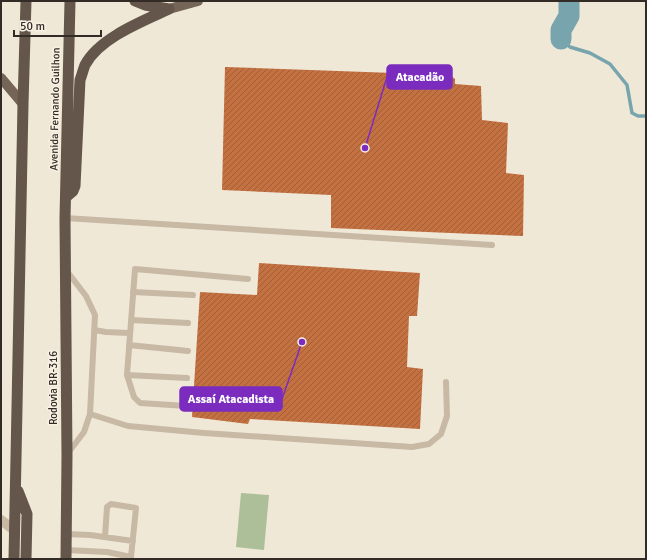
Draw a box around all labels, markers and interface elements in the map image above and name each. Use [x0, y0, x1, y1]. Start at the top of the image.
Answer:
scale bar [14, 12, 101, 38]
text: 50 m [20, 19, 45, 34]
street label: Avenida Fernando Guilhon [47, 47, 63, 171]
callout: Atacadão [387, 65, 452, 89]
text: Atacadão [396, 70, 444, 85]
street label: Rodovia BR-316 [47, 351, 60, 425]
callout: Assaí Atacadista [180, 387, 282, 411]
text: Assaí Atacadista [188, 392, 274, 407]

